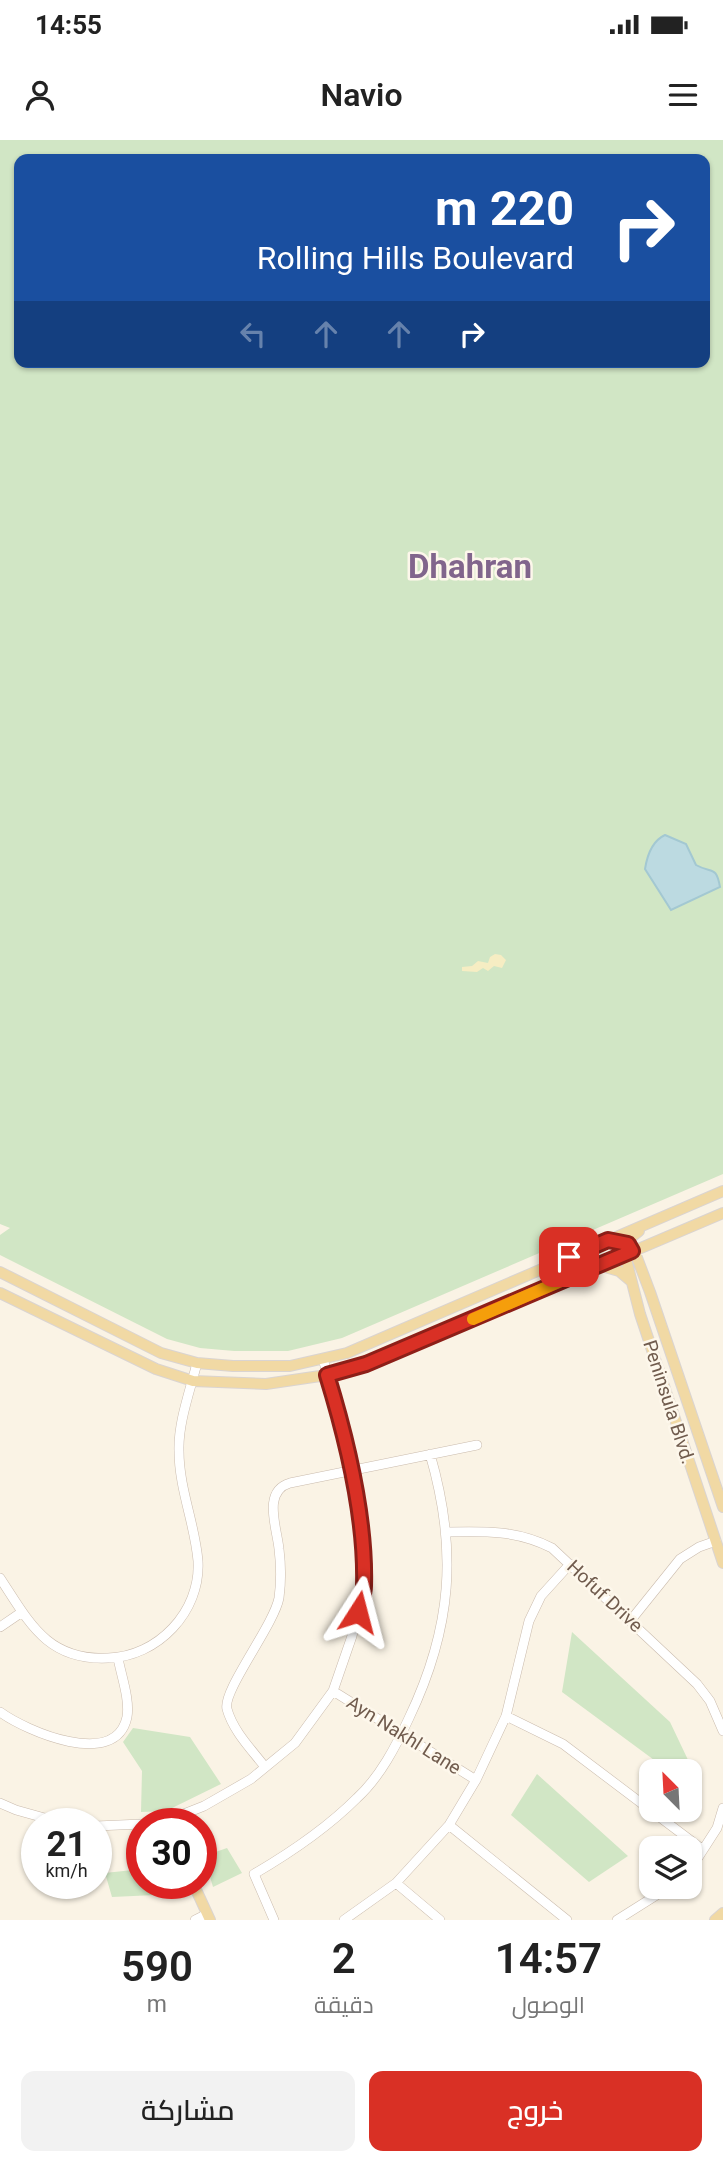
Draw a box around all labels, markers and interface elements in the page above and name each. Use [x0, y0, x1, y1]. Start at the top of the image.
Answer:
text: 14:55 [35, 10, 102, 40]
icon: person [21, 76, 59, 114]
text: Navio [320, 76, 403, 114]
icon: menu [664, 76, 702, 114]
text: 220 m [435, 180, 574, 237]
icon: right [598, 182, 689, 273]
text: Rolling Hills Boulevard [257, 239, 574, 277]
icon: left [234, 315, 272, 353]
icon: ahead [307, 315, 345, 353]
icon: ahead [380, 315, 418, 353]
icon: right [453, 315, 491, 353]
district label: Dhahran [408, 547, 532, 586]
pin [539, 1227, 599, 1287]
icon: arrive [550, 1238, 588, 1276]
street label: Peninsula Blvd. [638, 1337, 700, 1467]
street label: Hofuf Drive [562, 1555, 648, 1637]
position arrow [321, 1575, 395, 1649]
street label: Ayn Nakhl Lane [343, 1691, 465, 1779]
north arrow [639, 1759, 702, 1822]
map controls [639, 1759, 702, 1899]
speed limit sign: 30 [126, 1808, 217, 1899]
text: 21 [46, 1824, 87, 1865]
button: layers [639, 1836, 702, 1899]
text: km/h [45, 1860, 88, 1881]
text: 2 [332, 1934, 356, 1983]
text: 14:57 [495, 1934, 602, 1983]
text: 590 [121, 1942, 193, 1991]
text: m [147, 1991, 167, 2018]
text: دقيقة [314, 1992, 374, 2019]
text: الوصول [512, 1992, 585, 2019]
button: مشاركة [21, 2071, 355, 2151]
button: خروج [369, 2071, 702, 2151]

